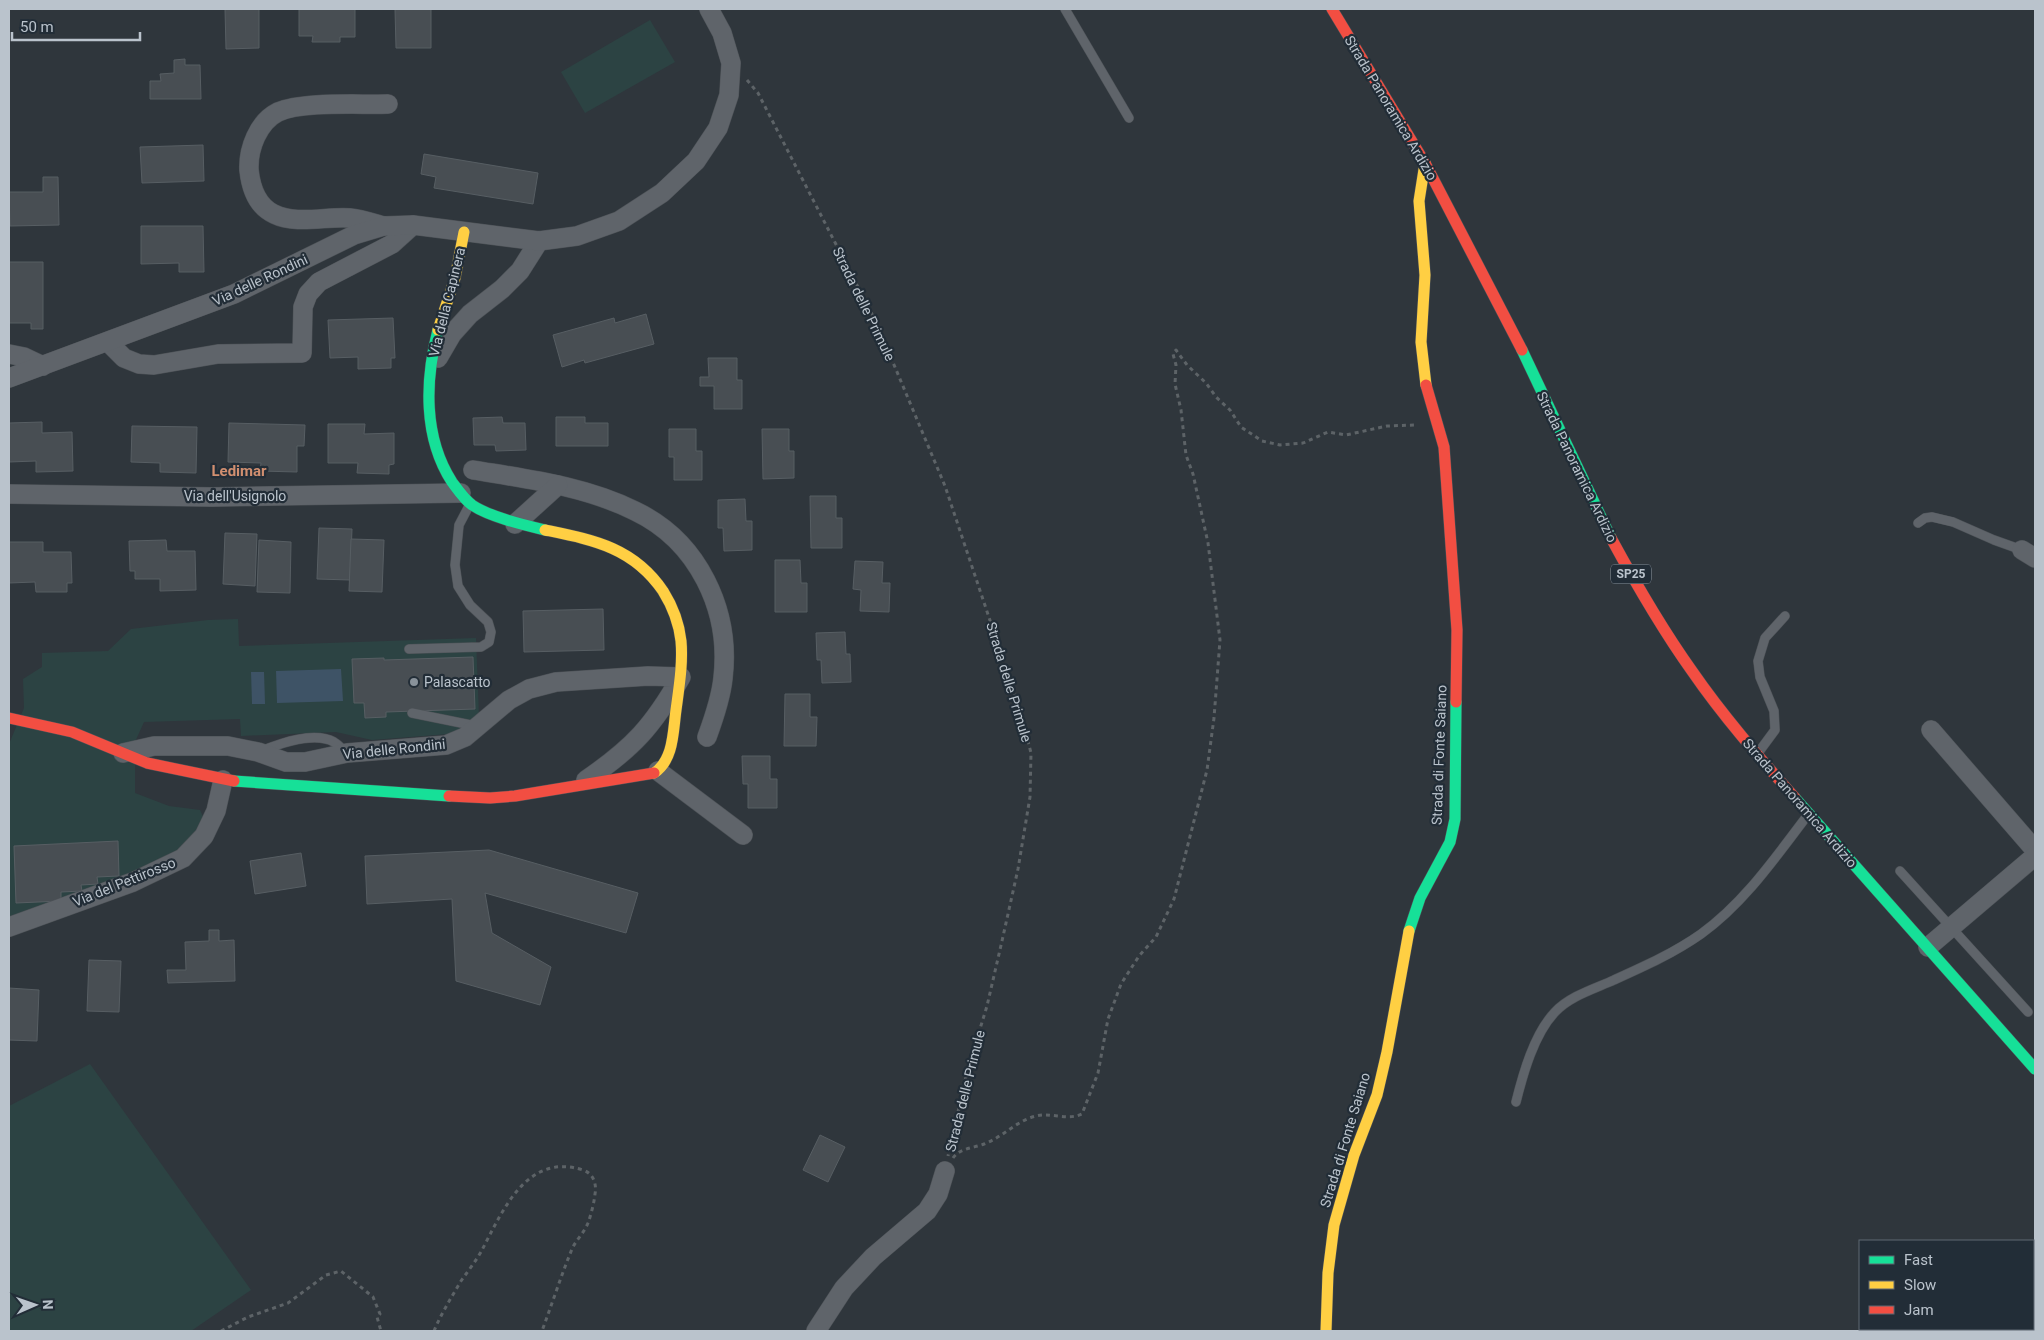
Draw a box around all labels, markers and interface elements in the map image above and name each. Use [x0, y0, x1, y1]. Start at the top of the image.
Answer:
scale bar [12, 10, 140, 42]
text: 50 m [20, 18, 54, 36]
street label: Strada Panoramica Ardizio [1341, 33, 1441, 183]
street label: Strada delle Primule [829, 244, 899, 364]
street label: Via della Capinera [426, 246, 468, 358]
street label: Via delle Rondini [210, 251, 310, 309]
street label: Strada Panoramica Ardizio [1534, 389, 1620, 545]
district label: Ledimar [211, 462, 267, 480]
street label: Via dell'Usignolo [184, 488, 286, 504]
road number: SP25 [1611, 564, 1651, 584]
street label: Strada delle Primule [983, 620, 1035, 744]
place label: Palascatto [424, 674, 491, 690]
marker: Palascatto [408, 676, 420, 688]
street label: Strada di Fonte Saiano [1429, 685, 1449, 825]
street label: Strada Panoramica Ardizio [1740, 735, 1860, 871]
street label: Via delle Rondini [342, 736, 446, 762]
street label: Via del Pettirosso [70, 854, 178, 910]
street label: Strada delle Primule [942, 1029, 988, 1153]
street label: Strada di Fonte Saiano [1317, 1071, 1373, 1209]
legend [1859, 1240, 2034, 1330]
text: Fast [1904, 1251, 1933, 1269]
text: Slow [1904, 1276, 1936, 1294]
north arrow [10, 1280, 60, 1330]
text: N [40, 1299, 56, 1310]
text: Jam [1904, 1301, 1934, 1319]

